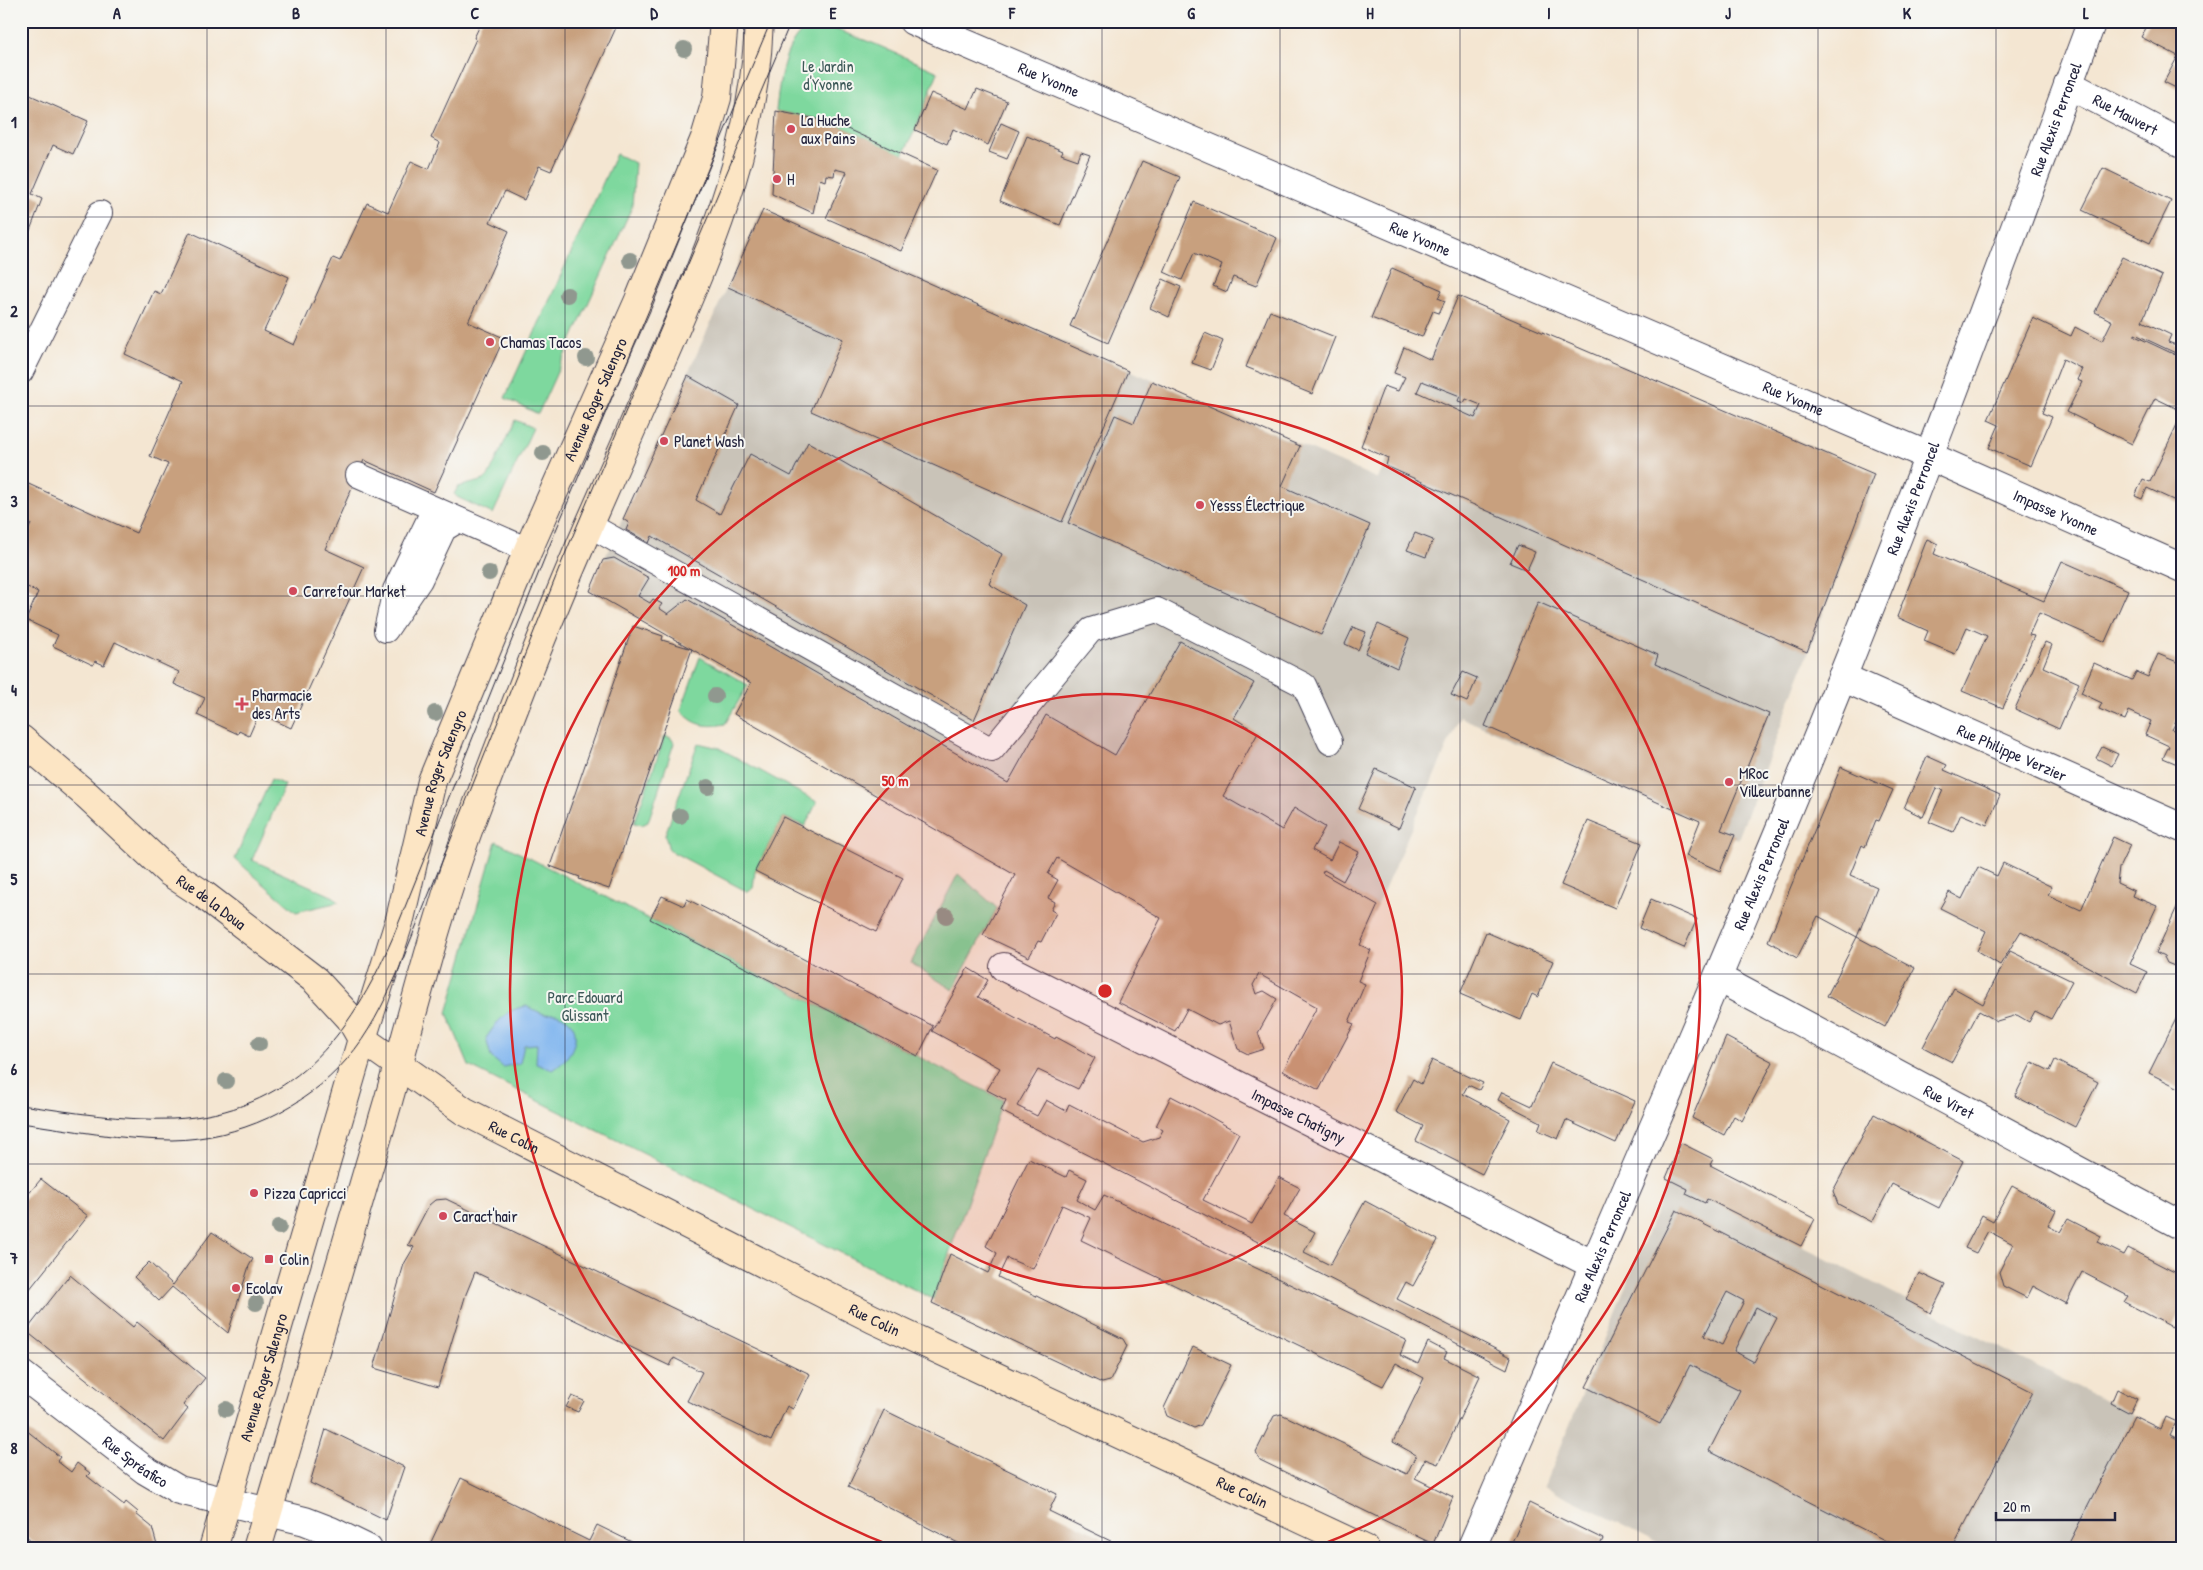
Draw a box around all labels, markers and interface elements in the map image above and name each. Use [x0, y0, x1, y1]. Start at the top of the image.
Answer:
text: A [113, 2, 121, 24]
text: B [292, 2, 300, 24]
text: C [471, 2, 480, 24]
text: D [650, 2, 658, 24]
text: E [829, 2, 837, 24]
text: F [1008, 2, 1016, 24]
text: G [1187, 2, 1195, 24]
text: H [1366, 2, 1374, 24]
text: I [1547, 2, 1551, 24]
text: J [1725, 2, 1731, 24]
text: K [1903, 2, 1912, 24]
text: L [2083, 2, 2089, 24]
park label: Le Jardin d'Yvonne [802, 55, 854, 95]
street label: Rue Yvonne [1015, 56, 1084, 102]
street label: Rue Alexis Perroncel [2024, 58, 2087, 179]
street label: Rue Mauvert [2089, 88, 2162, 141]
place label: La Huche aux Pains [801, 109, 855, 149]
text: 1 [11, 111, 17, 133]
marker: La Huche aux Pains [785, 123, 797, 135]
place label: H [787, 168, 795, 190]
marker: H [771, 173, 783, 185]
street label: Rue Yvonne [1386, 215, 1455, 261]
text: 2 [10, 300, 18, 322]
place label: Chamas Tacos [500, 331, 581, 353]
street label: Avenue Roger Salengro [558, 334, 632, 464]
marker: Chamas Tacos [484, 336, 496, 348]
street label: Rue Yvonne [1760, 375, 1828, 421]
place label: Planet Wash [674, 430, 744, 452]
marker: Planet Wash [658, 435, 670, 447]
street label: Rue Alexis Perroncel [1881, 438, 1945, 558]
street label: Impasse Yvonne [2010, 484, 2103, 541]
text: 3 [10, 490, 18, 512]
place label: Yesss Électrique [1210, 494, 1306, 516]
marker: Yesss Électrique [1194, 499, 1206, 511]
text: 100 m [668, 560, 700, 581]
place label: Carrefour Market [303, 580, 406, 602]
marker: Carrefour Market [287, 585, 299, 597]
text: 4 [11, 679, 17, 701]
place label: Pharmacie des Arts [252, 684, 313, 724]
marker: Pharmacie des Arts [236, 698, 248, 710]
street label: Avenue Roger Salengro [409, 706, 472, 838]
street label: Rue Philippe Verzier [1954, 719, 2070, 786]
place label: MRoc Villeurbanne [1739, 762, 1812, 802]
text: 50 m [882, 770, 908, 791]
marker: MRoc Villeurbanne [1723, 776, 1735, 788]
street label: Rue Alexis Perroncel [1728, 814, 1795, 933]
text: 5 [11, 868, 18, 890]
street label: Rue de la Doua [173, 869, 251, 934]
centre of rings [1096, 982, 1114, 1000]
park label: Parc Edouard Glissant [548, 986, 622, 1026]
text: 6 [11, 1058, 18, 1080]
street label: Rue Viret [1920, 1079, 1979, 1124]
street label: Impasse Chatigny [1248, 1083, 1349, 1149]
street label: Rue Colin [485, 1115, 544, 1159]
place label: Pizza Capricci [264, 1182, 347, 1204]
street label: Rue Alexis Perroncel [1568, 1186, 1636, 1306]
marker: Pizza Capricci [248, 1187, 260, 1199]
place label: Caract'hair [453, 1205, 518, 1227]
marker: Caract'hair [437, 1210, 449, 1222]
text: 7 [9, 1247, 18, 1269]
place label: Colin [279, 1248, 309, 1270]
marker: Colin [263, 1253, 275, 1265]
place label: Ecolav [246, 1277, 283, 1299]
marker: Ecolav [230, 1282, 242, 1294]
street label: Rue Colin [845, 1298, 904, 1341]
street label: Avenue Roger Salengro [234, 1310, 293, 1444]
street label: Rue Spréafico [98, 1430, 173, 1492]
text: 8 [11, 1437, 18, 1459]
street label: Rue Colin [1213, 1470, 1272, 1513]
scale bar [1996, 1490, 2114, 1522]
text: 20 m [2003, 1496, 2030, 1517]

